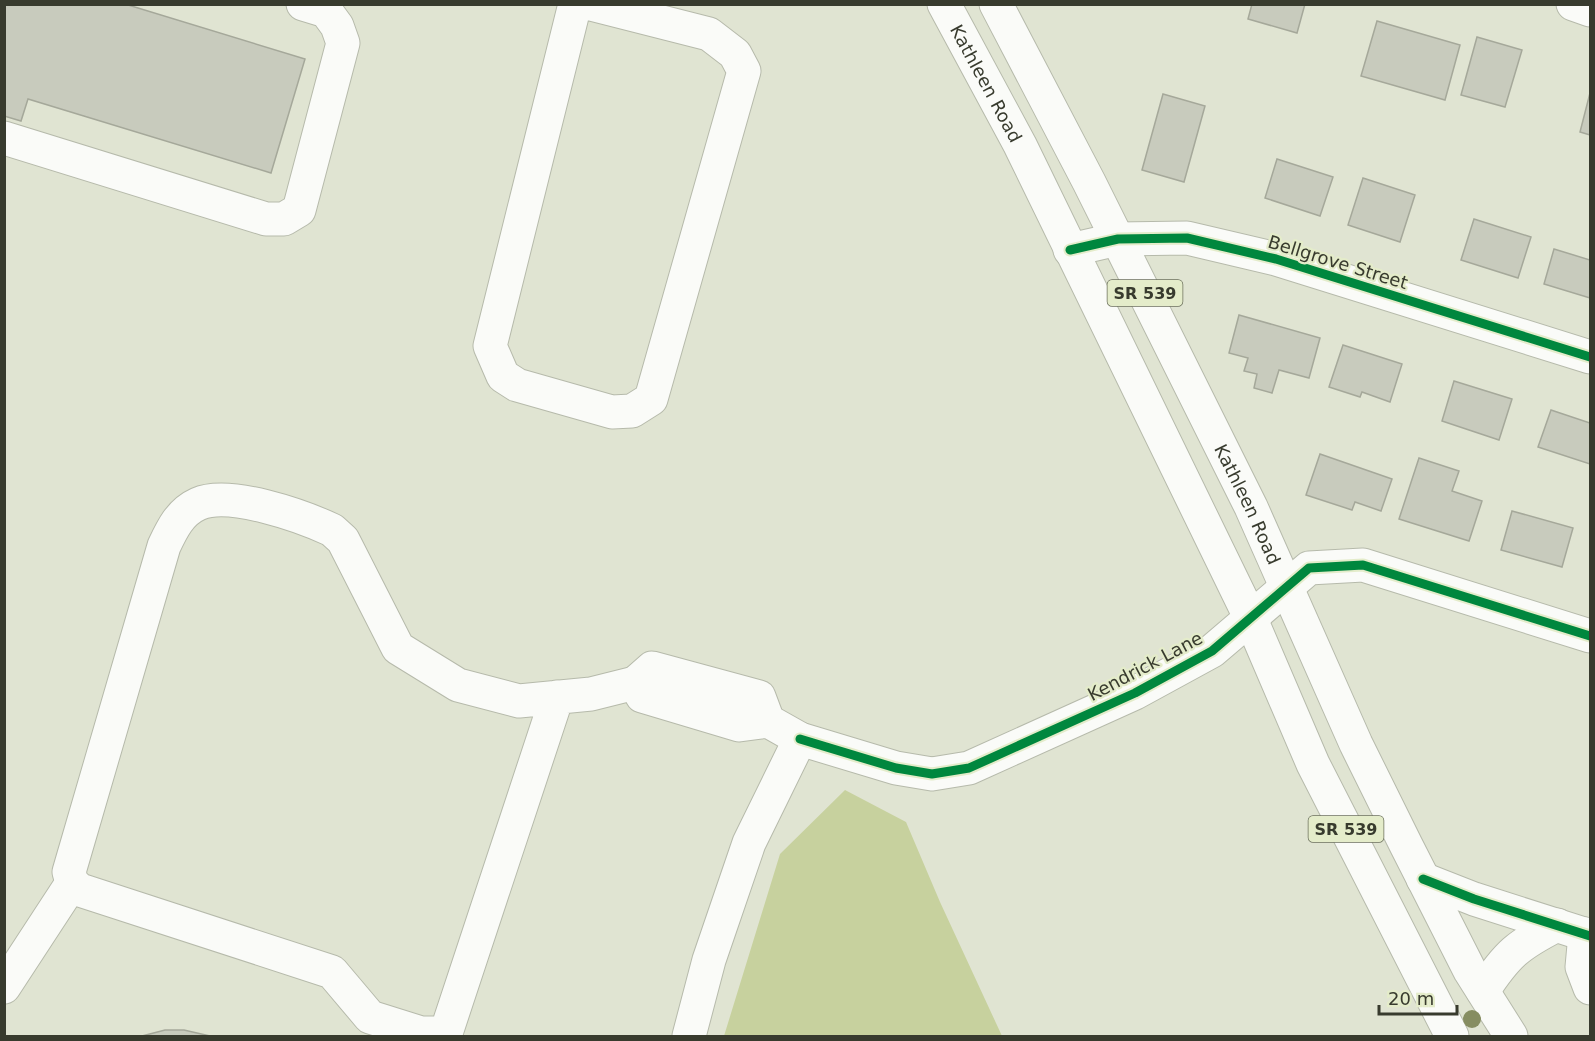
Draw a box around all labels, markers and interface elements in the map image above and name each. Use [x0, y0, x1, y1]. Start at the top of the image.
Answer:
street label: Kathleen Road [946, 21, 1027, 146]
street label: Bellgrove Street [1266, 231, 1410, 293]
road number: SR 539 [1108, 280, 1182, 306]
street label: Kathleen Road [1211, 440, 1285, 567]
street label: Kendrick Lane [1084, 627, 1206, 705]
road number: SR 539 [1308, 816, 1384, 842]
scale bar [1379, 978, 1457, 1016]
text: 20 m [1388, 988, 1434, 1009]

